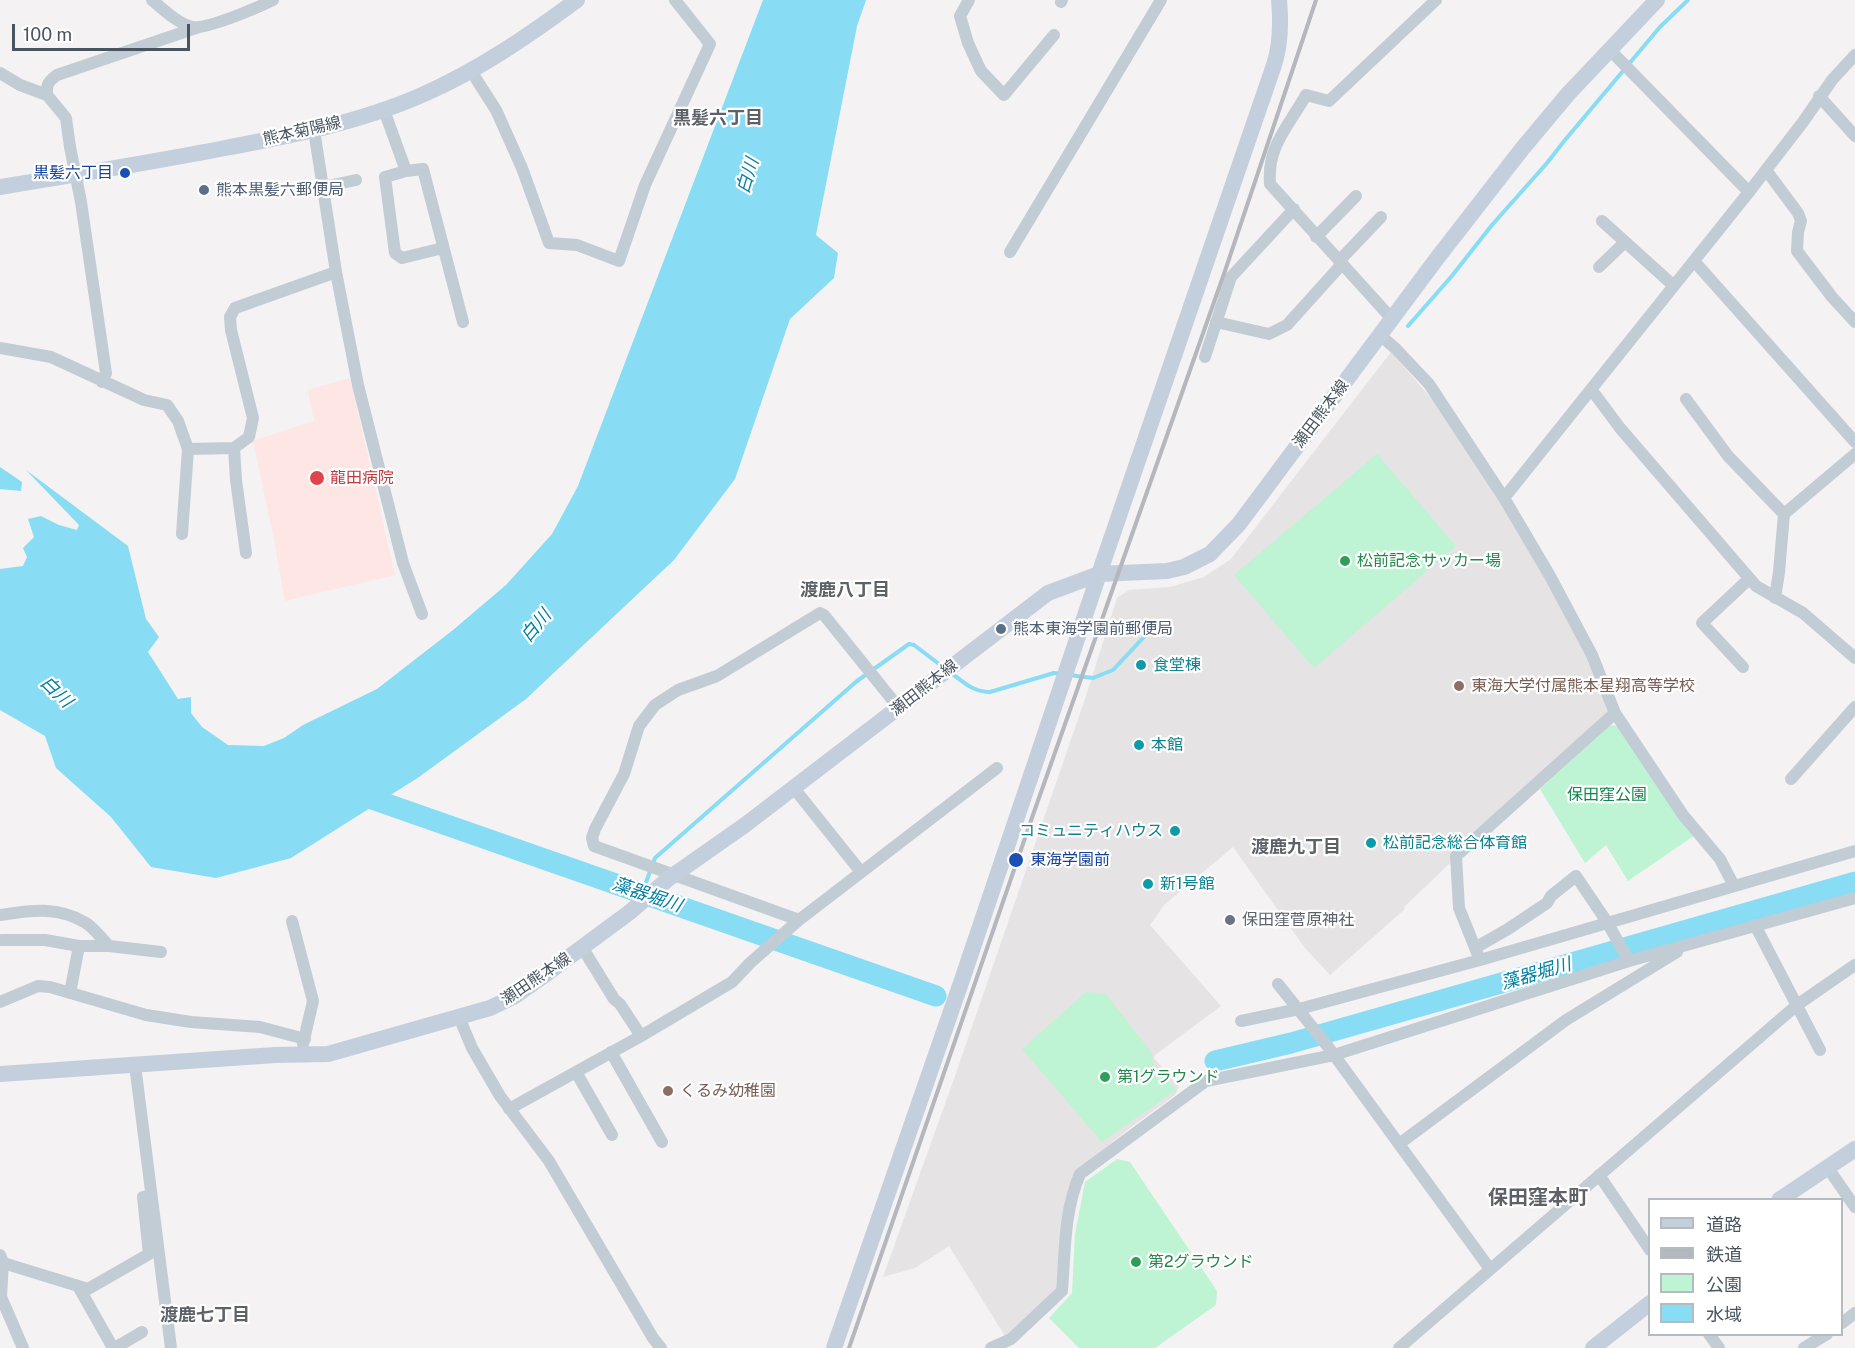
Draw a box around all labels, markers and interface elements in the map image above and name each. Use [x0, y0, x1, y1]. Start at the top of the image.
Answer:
scale bar [15, 12, 194, 50]
text: 100 m [23, 24, 72, 45]
district label: 黒髪六丁目 [673, 107, 763, 129]
street label: 熊本菊陽線 [261, 113, 343, 149]
water label: 白川 [732, 156, 764, 196]
place label: 黒髪六丁目 [33, 163, 113, 183]
marker: 黒髪六丁目 [118, 166, 132, 180]
place label: 熊本黒髪六郵便局 [216, 180, 344, 200]
marker: 熊本黒髪六郵便局 [197, 183, 211, 197]
street label: 瀬田熊本線 [1289, 376, 1353, 452]
place label: 龍田病院 [330, 468, 394, 488]
marker: 龍田病院 [308, 469, 326, 487]
place label: 松前記念サッカー場 [1357, 551, 1501, 571]
marker: 松前記念サッカー場 [1338, 554, 1352, 568]
district label: 渡鹿八丁目 [800, 579, 890, 601]
water label: 白川 [516, 605, 556, 647]
place label: 熊本東海学園前郵便局 [1013, 619, 1173, 639]
marker: 熊本東海学園前郵便局 [994, 622, 1008, 636]
place label: 食堂棟 [1153, 655, 1201, 675]
street label: 瀬田熊本線 [887, 656, 961, 720]
marker: 食堂棟 [1134, 658, 1148, 672]
water label: 白川 [36, 672, 76, 712]
place label: 東海大学付属熊本星翔高等学校 [1471, 676, 1695, 696]
marker: 東海大学付属熊本星翔高等学校 [1452, 679, 1466, 693]
place label: 本館 [1151, 735, 1183, 755]
marker: 本館 [1132, 738, 1146, 752]
park label: 保田窪公園 [1567, 785, 1647, 805]
place label: コミュニティハウス [1019, 821, 1163, 841]
marker: コミュニティハウス [1168, 824, 1182, 838]
place label: 松前記念総合体育館 [1383, 833, 1527, 853]
district label: 渡鹿九丁目 [1251, 836, 1341, 858]
marker: 松前記念総合体育館 [1364, 836, 1378, 850]
place label: 東海学園前 [1030, 850, 1110, 870]
marker: 東海学園前 [1007, 851, 1025, 869]
water label: 藻器堀川 [609, 873, 685, 917]
place label: 新1号館 [1160, 874, 1215, 894]
marker: 新1号館 [1141, 877, 1155, 891]
place label: 保田窪菅原神社 [1242, 910, 1354, 930]
marker: 保田窪菅原神社 [1223, 913, 1237, 927]
street label: 瀬田熊本線 [497, 949, 575, 1009]
water label: 藻器堀川 [1498, 954, 1574, 994]
place label: 第1グラウンド [1117, 1067, 1220, 1087]
marker: 第1グラウンド [1098, 1070, 1112, 1084]
place label: くるみ幼稚園 [680, 1081, 776, 1101]
marker: くるみ幼稚園 [661, 1084, 675, 1098]
district label: 保田窪本町 [1488, 1186, 1588, 1210]
legend [1648, 1198, 1843, 1336]
text: 道路 [1706, 1214, 1742, 1235]
text: 鉄道 [1706, 1244, 1742, 1265]
place label: 第2グラウンド [1148, 1252, 1254, 1272]
marker: 第2グラウンド [1129, 1255, 1143, 1269]
text: 公園 [1706, 1274, 1742, 1295]
district label: 渡鹿七丁目 [160, 1304, 250, 1326]
text: 水域 [1706, 1304, 1742, 1325]

